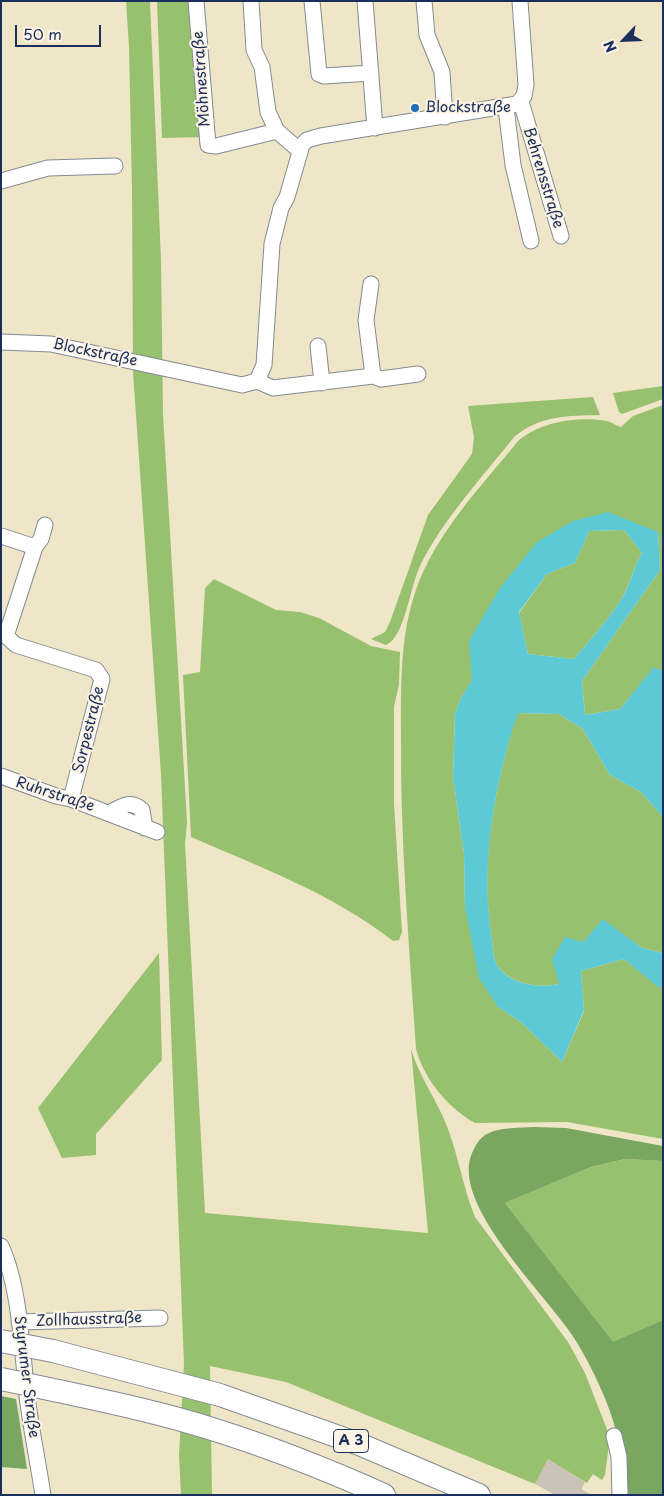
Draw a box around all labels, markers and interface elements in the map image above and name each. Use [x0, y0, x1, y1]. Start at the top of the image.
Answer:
scale bar [18, 15, 104, 47]
north arrow [599, 15, 649, 65]
text: 50 m [23, 22, 62, 45]
street label: Möhnestraße [190, 31, 214, 127]
text: N [598, 37, 622, 56]
place label: Blockstraße [425, 99, 511, 117]
marker: Blockstraße [409, 102, 421, 114]
street label: Behrensstraße [519, 126, 567, 230]
street label: Blockstraße [51, 335, 139, 371]
street label: Sorpestraße [70, 685, 108, 775]
street label: Ruhrstraße [13, 774, 97, 816]
street label: Zollhausstraße [36, 1309, 142, 1331]
street label: Styrumer Straße [10, 1315, 42, 1439]
road number: A 3 [334, 1430, 368, 1452]

